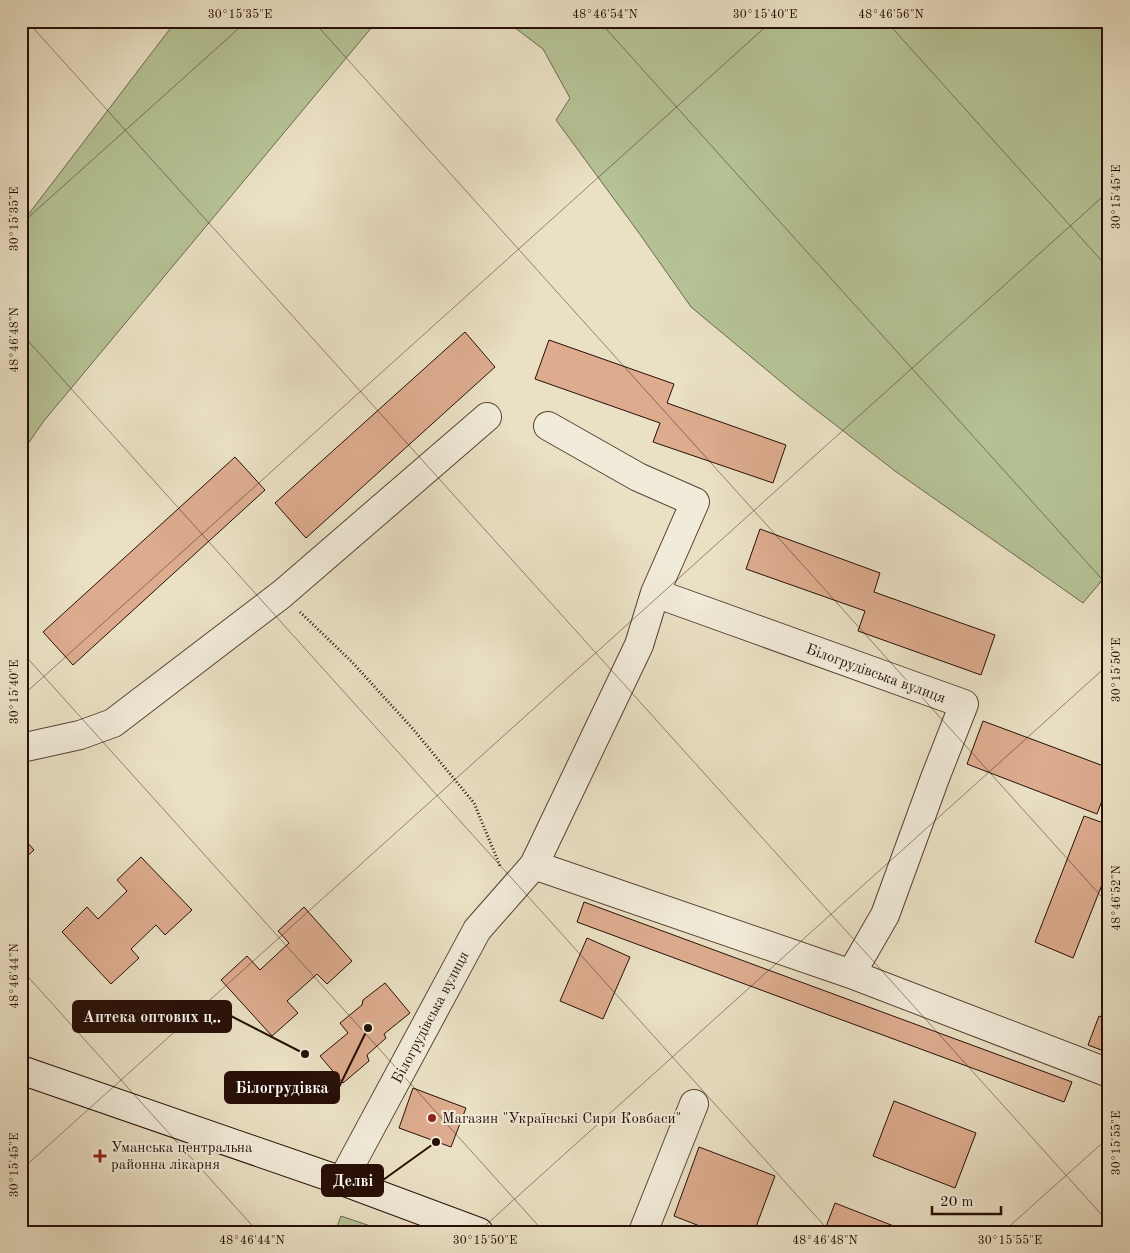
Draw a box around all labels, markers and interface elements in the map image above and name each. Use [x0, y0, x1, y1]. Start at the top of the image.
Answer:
text: 30°15'35"E [208, 8, 272, 21]
text: 48°46'54"N [572, 8, 638, 21]
text: 30°15'40"E [733, 8, 797, 21]
text: 48°46'56"N [858, 8, 924, 21]
text: 30°15'45"E [1110, 165, 1123, 229]
text: 30°15'35"E [8, 187, 21, 251]
text: 48°46'48"N [9, 307, 21, 373]
text: 30°15'50"E [1110, 638, 1123, 702]
street label: Білогрудівська вулиця [804, 642, 947, 707]
text: 30°15'40"E [8, 660, 21, 724]
text: 48°46'52"N [1110, 865, 1123, 931]
text: 48°46'44"N [9, 943, 21, 1009]
street label: Білогрудівська вулиця [390, 949, 473, 1086]
callout: Аптека оптових ц‥ [73, 1001, 231, 1032]
text: Аптека оптових ц‥ [83, 1010, 221, 1026]
callout: Білогрудівка [225, 1072, 339, 1103]
text: Білогрудівка [235, 1081, 329, 1097]
text: 30°15'55"E [1110, 1111, 1123, 1175]
marker: Магазин "Українські Сири Ковбаси" [426, 1112, 438, 1124]
place label: Магазин "Українські Сири Ковбаси" [442, 1112, 681, 1127]
text: 30°15'45"E [8, 1133, 21, 1197]
place label: Уманська центральна районна лікарня [111, 1141, 253, 1173]
marker: Уманська центральна районна лікарня [93, 1149, 107, 1163]
callout: Делві [322, 1165, 383, 1196]
text: Делві [333, 1174, 374, 1190]
scale bar [932, 1183, 1001, 1215]
text: 20 m [940, 1195, 974, 1210]
text: 30°15'50"E [453, 1234, 517, 1247]
text: 30°15'55"E [978, 1234, 1042, 1247]
text: 48°46'44"N [219, 1235, 285, 1247]
text: 48°46'48"N [792, 1235, 858, 1247]

